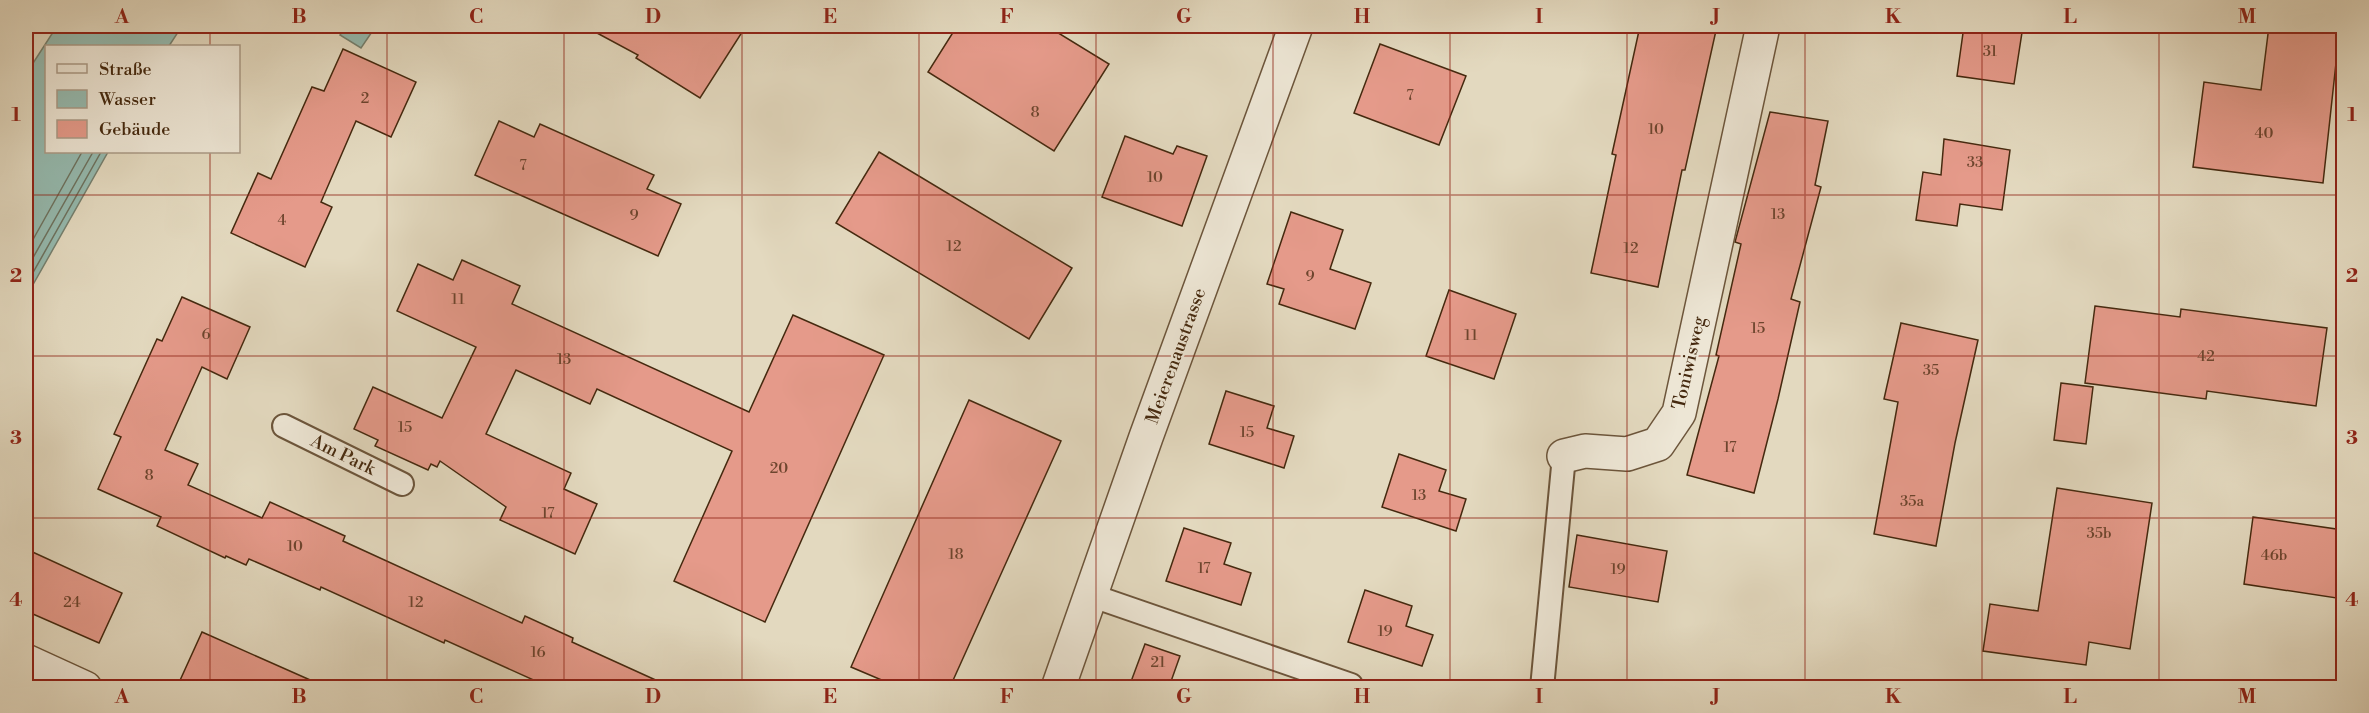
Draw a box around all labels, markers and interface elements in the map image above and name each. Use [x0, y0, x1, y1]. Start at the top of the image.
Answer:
text: A [114, 5, 130, 30]
text: B [291, 5, 307, 30]
text: C [469, 5, 483, 30]
text: D [645, 5, 661, 30]
text: E [823, 5, 837, 30]
text: F [1000, 5, 1014, 30]
text: G [1176, 5, 1192, 30]
text: H [1354, 5, 1371, 30]
text: I [1535, 5, 1543, 30]
text: J [1709, 5, 1720, 30]
text: K [1885, 5, 1902, 30]
text: L [2063, 5, 2077, 30]
text: M [2238, 5, 2257, 30]
house number: 31 [1983, 42, 1998, 61]
legend [45, 45, 240, 153]
text: Straße [99, 58, 152, 81]
house number: 7 [1406, 86, 1414, 105]
text: Wasser [98, 88, 156, 111]
house number: 2 [361, 89, 369, 108]
text: 1 [11, 103, 21, 128]
house number: 8 [1030, 103, 1040, 122]
text: 1 [2347, 103, 2357, 128]
text: Gebäude [99, 118, 170, 141]
house number: 10 [1648, 120, 1664, 139]
house number: 40 [2255, 124, 2273, 143]
house number: 33 [1967, 153, 1983, 172]
house number: 7 [519, 156, 527, 175]
house number: 10 [1147, 168, 1163, 187]
house number: 13 [1771, 205, 1785, 224]
house number: 9 [629, 206, 639, 225]
house number: 4 [278, 211, 287, 230]
house number: 12 [946, 237, 962, 256]
house number: 12 [1623, 239, 1639, 258]
text: 2 [10, 264, 22, 289]
text: 2 [2346, 264, 2358, 289]
house number: 9 [1305, 267, 1315, 286]
street label: Meierenaustrasse [1141, 285, 1211, 427]
house number: 11 [451, 290, 465, 309]
street label: Toniwisweg [1667, 313, 1711, 412]
house number: 15 [1751, 319, 1765, 338]
house number: 6 [201, 325, 211, 344]
house number: 11 [1464, 326, 1478, 345]
house number: 42 [2197, 347, 2215, 366]
house number: 13 [557, 350, 571, 369]
house number: 35 [1923, 361, 1939, 380]
house number: 15 [398, 418, 412, 437]
house number: 15 [1240, 423, 1254, 442]
text: 3 [10, 426, 22, 451]
text: 3 [2346, 426, 2358, 451]
street label: Am Park [306, 429, 381, 481]
house number: 17 [1723, 438, 1737, 457]
house number: 20 [770, 459, 788, 478]
house number: 8 [144, 466, 154, 485]
house number: 13 [1412, 486, 1426, 505]
house number: 35a [1900, 492, 1924, 511]
house number: 17 [541, 504, 555, 523]
house number: 35b [2086, 524, 2112, 543]
house number: 10 [287, 537, 303, 556]
house number: 18 [948, 545, 964, 564]
house number: 46b [2261, 546, 2287, 565]
house number: 17 [1197, 559, 1211, 578]
house number: 19 [1610, 560, 1626, 579]
text: 4 [9, 588, 23, 613]
text: 4 [2345, 588, 2359, 613]
house number: 24 [63, 593, 81, 612]
house number: 12 [408, 593, 424, 612]
house number: 19 [1377, 622, 1393, 641]
house number: 16 [530, 643, 546, 662]
house number: 21 [1150, 653, 1166, 672]
text: A [114, 685, 130, 710]
text: B [291, 685, 307, 710]
text: C [469, 685, 483, 710]
text: D [645, 685, 661, 710]
text: E [823, 685, 837, 710]
text: F [1000, 685, 1014, 710]
text: G [1176, 685, 1192, 710]
text: H [1354, 685, 1371, 710]
text: I [1535, 685, 1543, 710]
text: J [1709, 685, 1720, 710]
text: K [1885, 685, 1902, 710]
text: L [2063, 685, 2077, 710]
text: M [2238, 685, 2257, 710]

